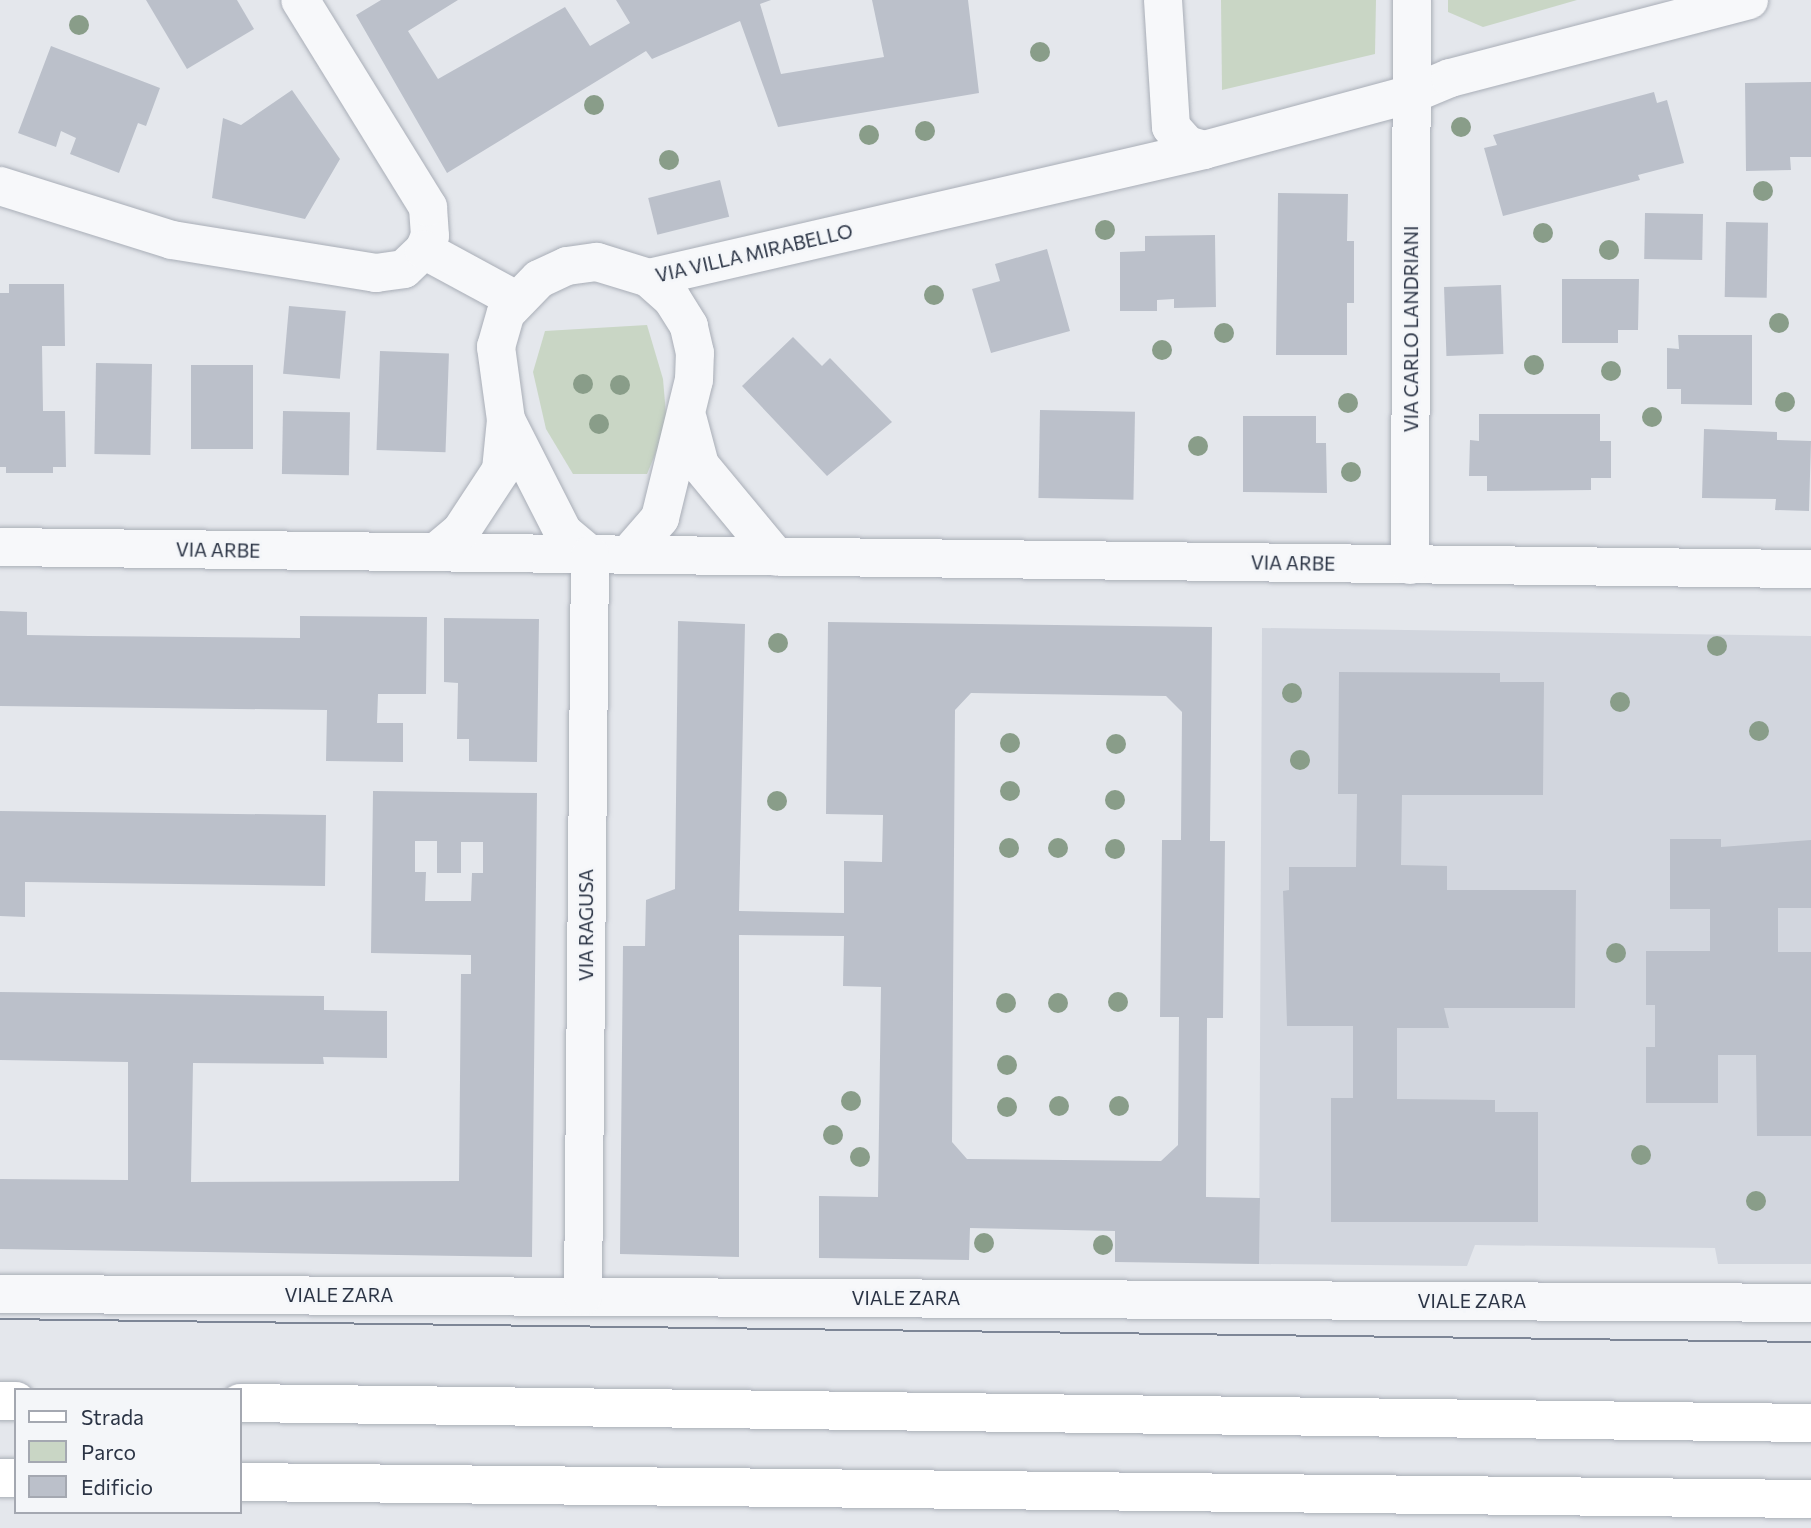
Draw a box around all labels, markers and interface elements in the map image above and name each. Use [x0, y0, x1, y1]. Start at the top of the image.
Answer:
street label: VIA VILLA MIRABELLO [653, 219, 855, 287]
street label: VIA CARLO LANDRIANI [1400, 226, 1422, 432]
street label: VIA ARBE [176, 538, 260, 562]
street label: VIA ARBE [1251, 551, 1335, 575]
street label: VIA RAGUSA [575, 869, 597, 981]
street label: VIALE ZARA [285, 1284, 393, 1306]
street label: VIALE ZARA [852, 1287, 960, 1309]
street label: VIALE ZARA [1418, 1290, 1526, 1312]
legend [14, 1388, 242, 1514]
text: Strada [81, 1404, 144, 1429]
text: Parco [81, 1439, 136, 1464]
text: Edificio [81, 1474, 153, 1499]

